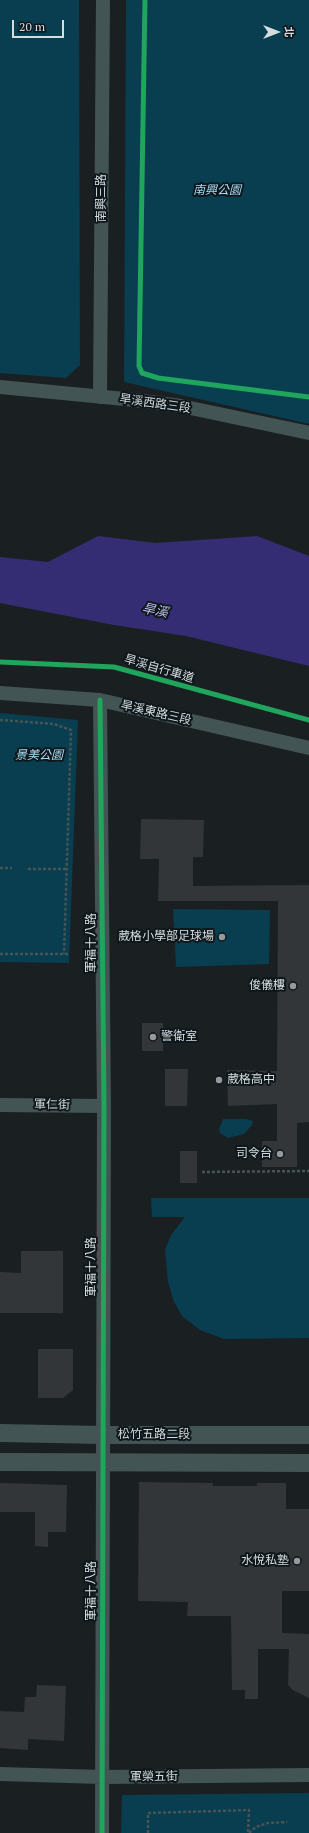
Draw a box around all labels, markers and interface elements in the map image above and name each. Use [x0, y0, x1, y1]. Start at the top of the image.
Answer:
scale bar [14, 12, 66, 38]
north arrow [257, 12, 297, 52]
text: 20 m [19, 19, 45, 34]
text: 北 [282, 27, 296, 38]
street label: 南興三路 [95, 174, 109, 222]
park label: 南興公園 [193, 184, 241, 198]
street label: 旱溪西路三段 [118, 392, 192, 416]
water label: 旱溪 [141, 601, 169, 621]
street label: 旱溪自行車道 [122, 652, 196, 686]
street label: 旱溪東路三段 [119, 698, 193, 728]
park label: 景美公園 [15, 749, 63, 763]
street label: 軍福十八路 [85, 913, 99, 973]
place label: 葳格小學部足球場 [118, 930, 214, 944]
marker: 葳格小學部足球場 [217, 932, 227, 942]
place label: 俊儀樓 [249, 979, 285, 993]
marker: 俊儀樓 [288, 981, 298, 991]
place label: 警衛室 [161, 1030, 197, 1044]
marker: 警衛室 [148, 1032, 158, 1042]
place label: 葳格高中 [227, 1073, 275, 1087]
marker: 葳格高中 [214, 1075, 224, 1085]
street label: 軍仁街 [34, 1097, 70, 1113]
place label: 司令台 [236, 1147, 272, 1161]
marker: 司令台 [275, 1149, 285, 1159]
street label: 軍福十八路 [85, 1237, 99, 1297]
street label: 松竹五路二段 [118, 1428, 190, 1442]
place label: 水悅私塾 [241, 1554, 289, 1568]
marker: 水悅私塾 [292, 1556, 302, 1566]
street label: 軍福十八路 [85, 1561, 99, 1621]
street label: 軍榮五街 [130, 1769, 178, 1785]

